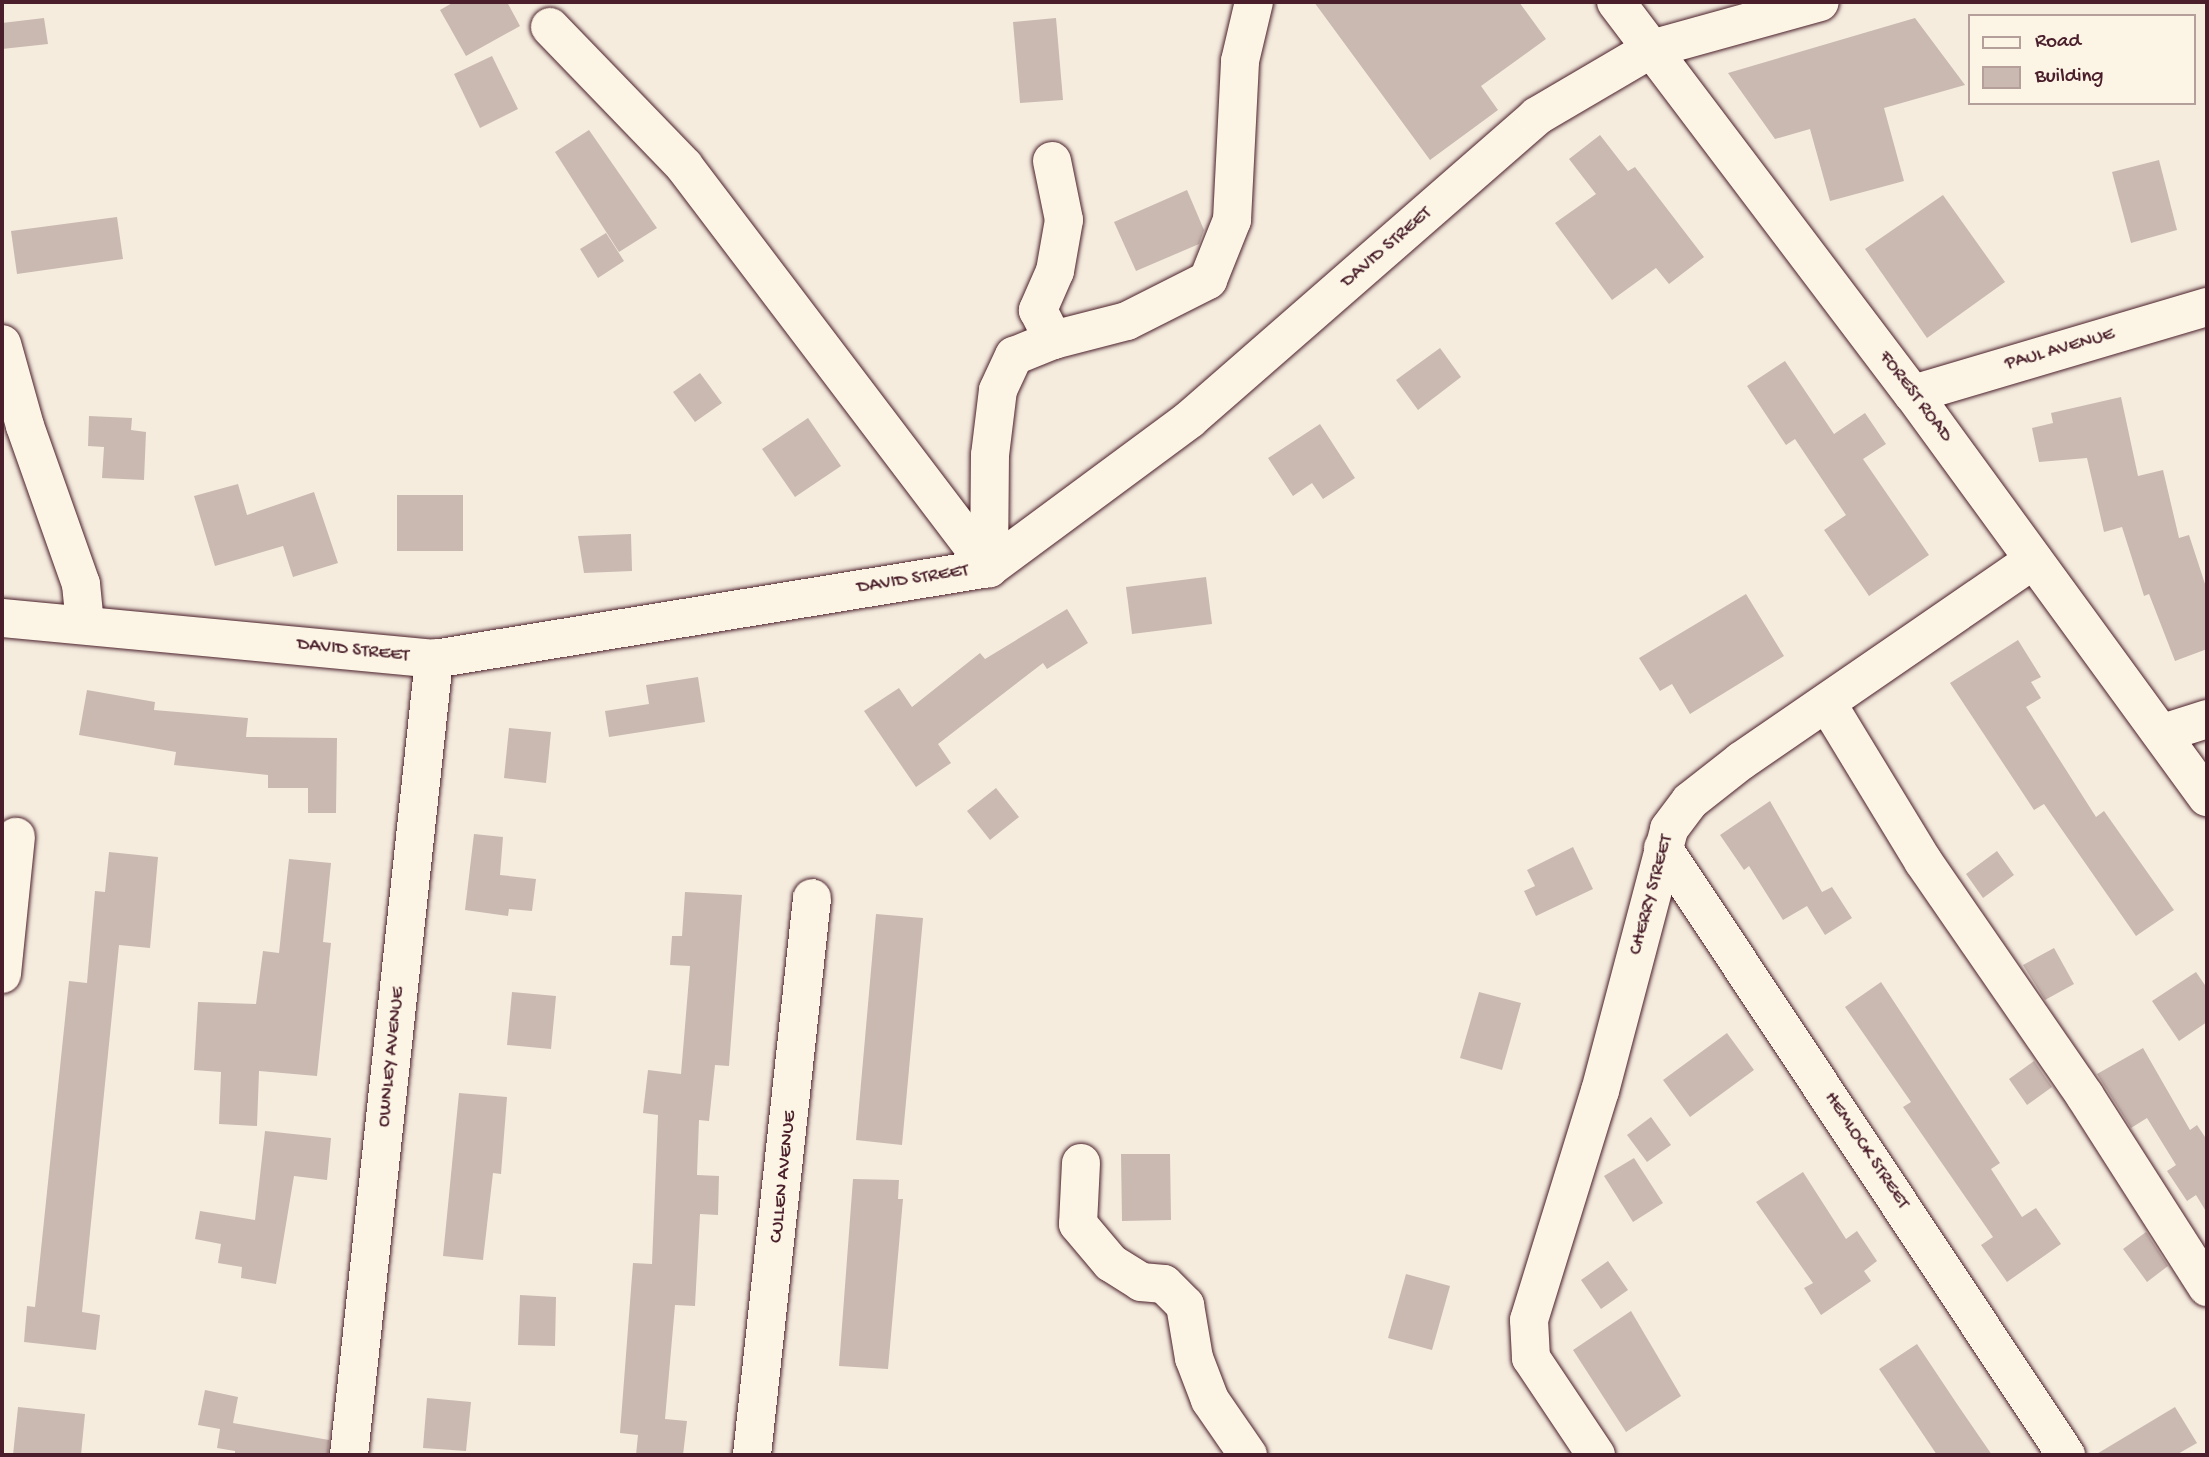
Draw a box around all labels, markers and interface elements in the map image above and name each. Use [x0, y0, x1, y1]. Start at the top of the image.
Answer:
legend [1968, 14, 2195, 105]
text: Road [2035, 30, 2081, 55]
text: Building [2035, 65, 2104, 90]
street label: DAVID STREET [1337, 202, 1437, 294]
street label: PAUL AVENUE [2003, 323, 2117, 377]
street label: FOREST ROAD [1873, 347, 1957, 447]
street label: DAVID STREET [856, 560, 970, 600]
street label: DAVID STREET [296, 634, 410, 668]
street label: CHERRY STREET [1625, 833, 1679, 957]
street label: OWNLEY AVENUE [373, 986, 411, 1128]
street label: HEMLOCK STREET [1818, 1088, 1914, 1214]
street label: CULLEN AVENUE [766, 1110, 802, 1244]

